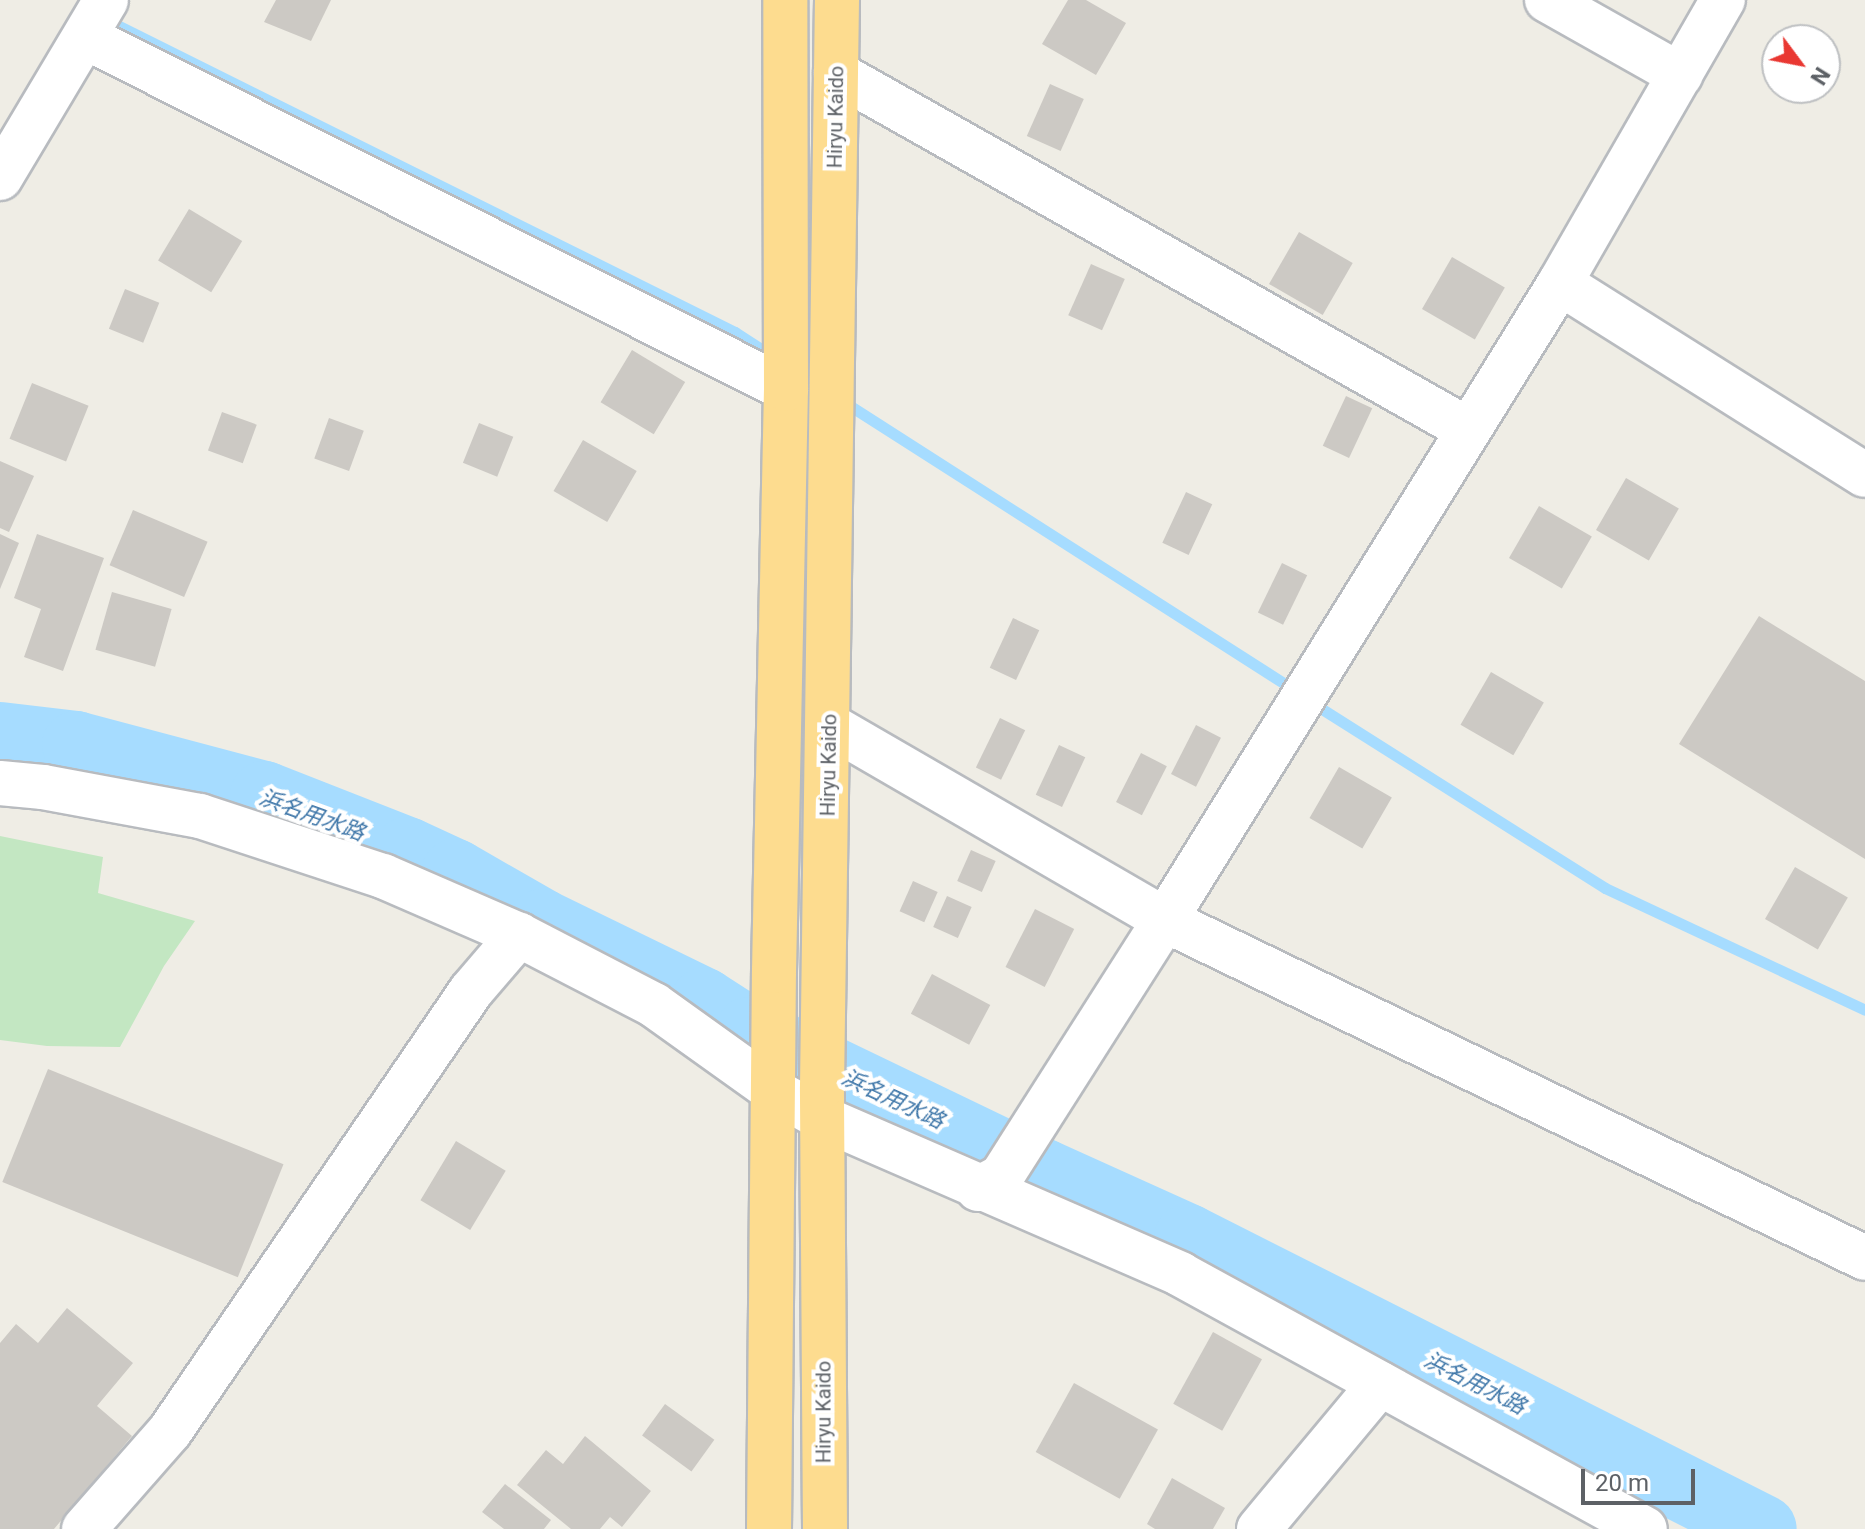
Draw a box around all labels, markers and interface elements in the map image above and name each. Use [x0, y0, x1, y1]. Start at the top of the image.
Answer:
north arrow [1761, 24, 1841, 104]
text: N [1805, 63, 1835, 89]
street label: Hiryu Kaido [823, 66, 849, 168]
street label: Hiryu Kaido [816, 714, 842, 816]
water label: 浜名用水路 [256, 784, 368, 846]
water label: 浜名用水路 [838, 1064, 948, 1134]
water label: 浜名用水路 [1420, 1346, 1530, 1420]
street label: Hiryu Kaido [812, 1361, 836, 1463]
scale bar [1585, 1453, 1699, 1503]
text: 20 m [1595, 1469, 1649, 1497]

